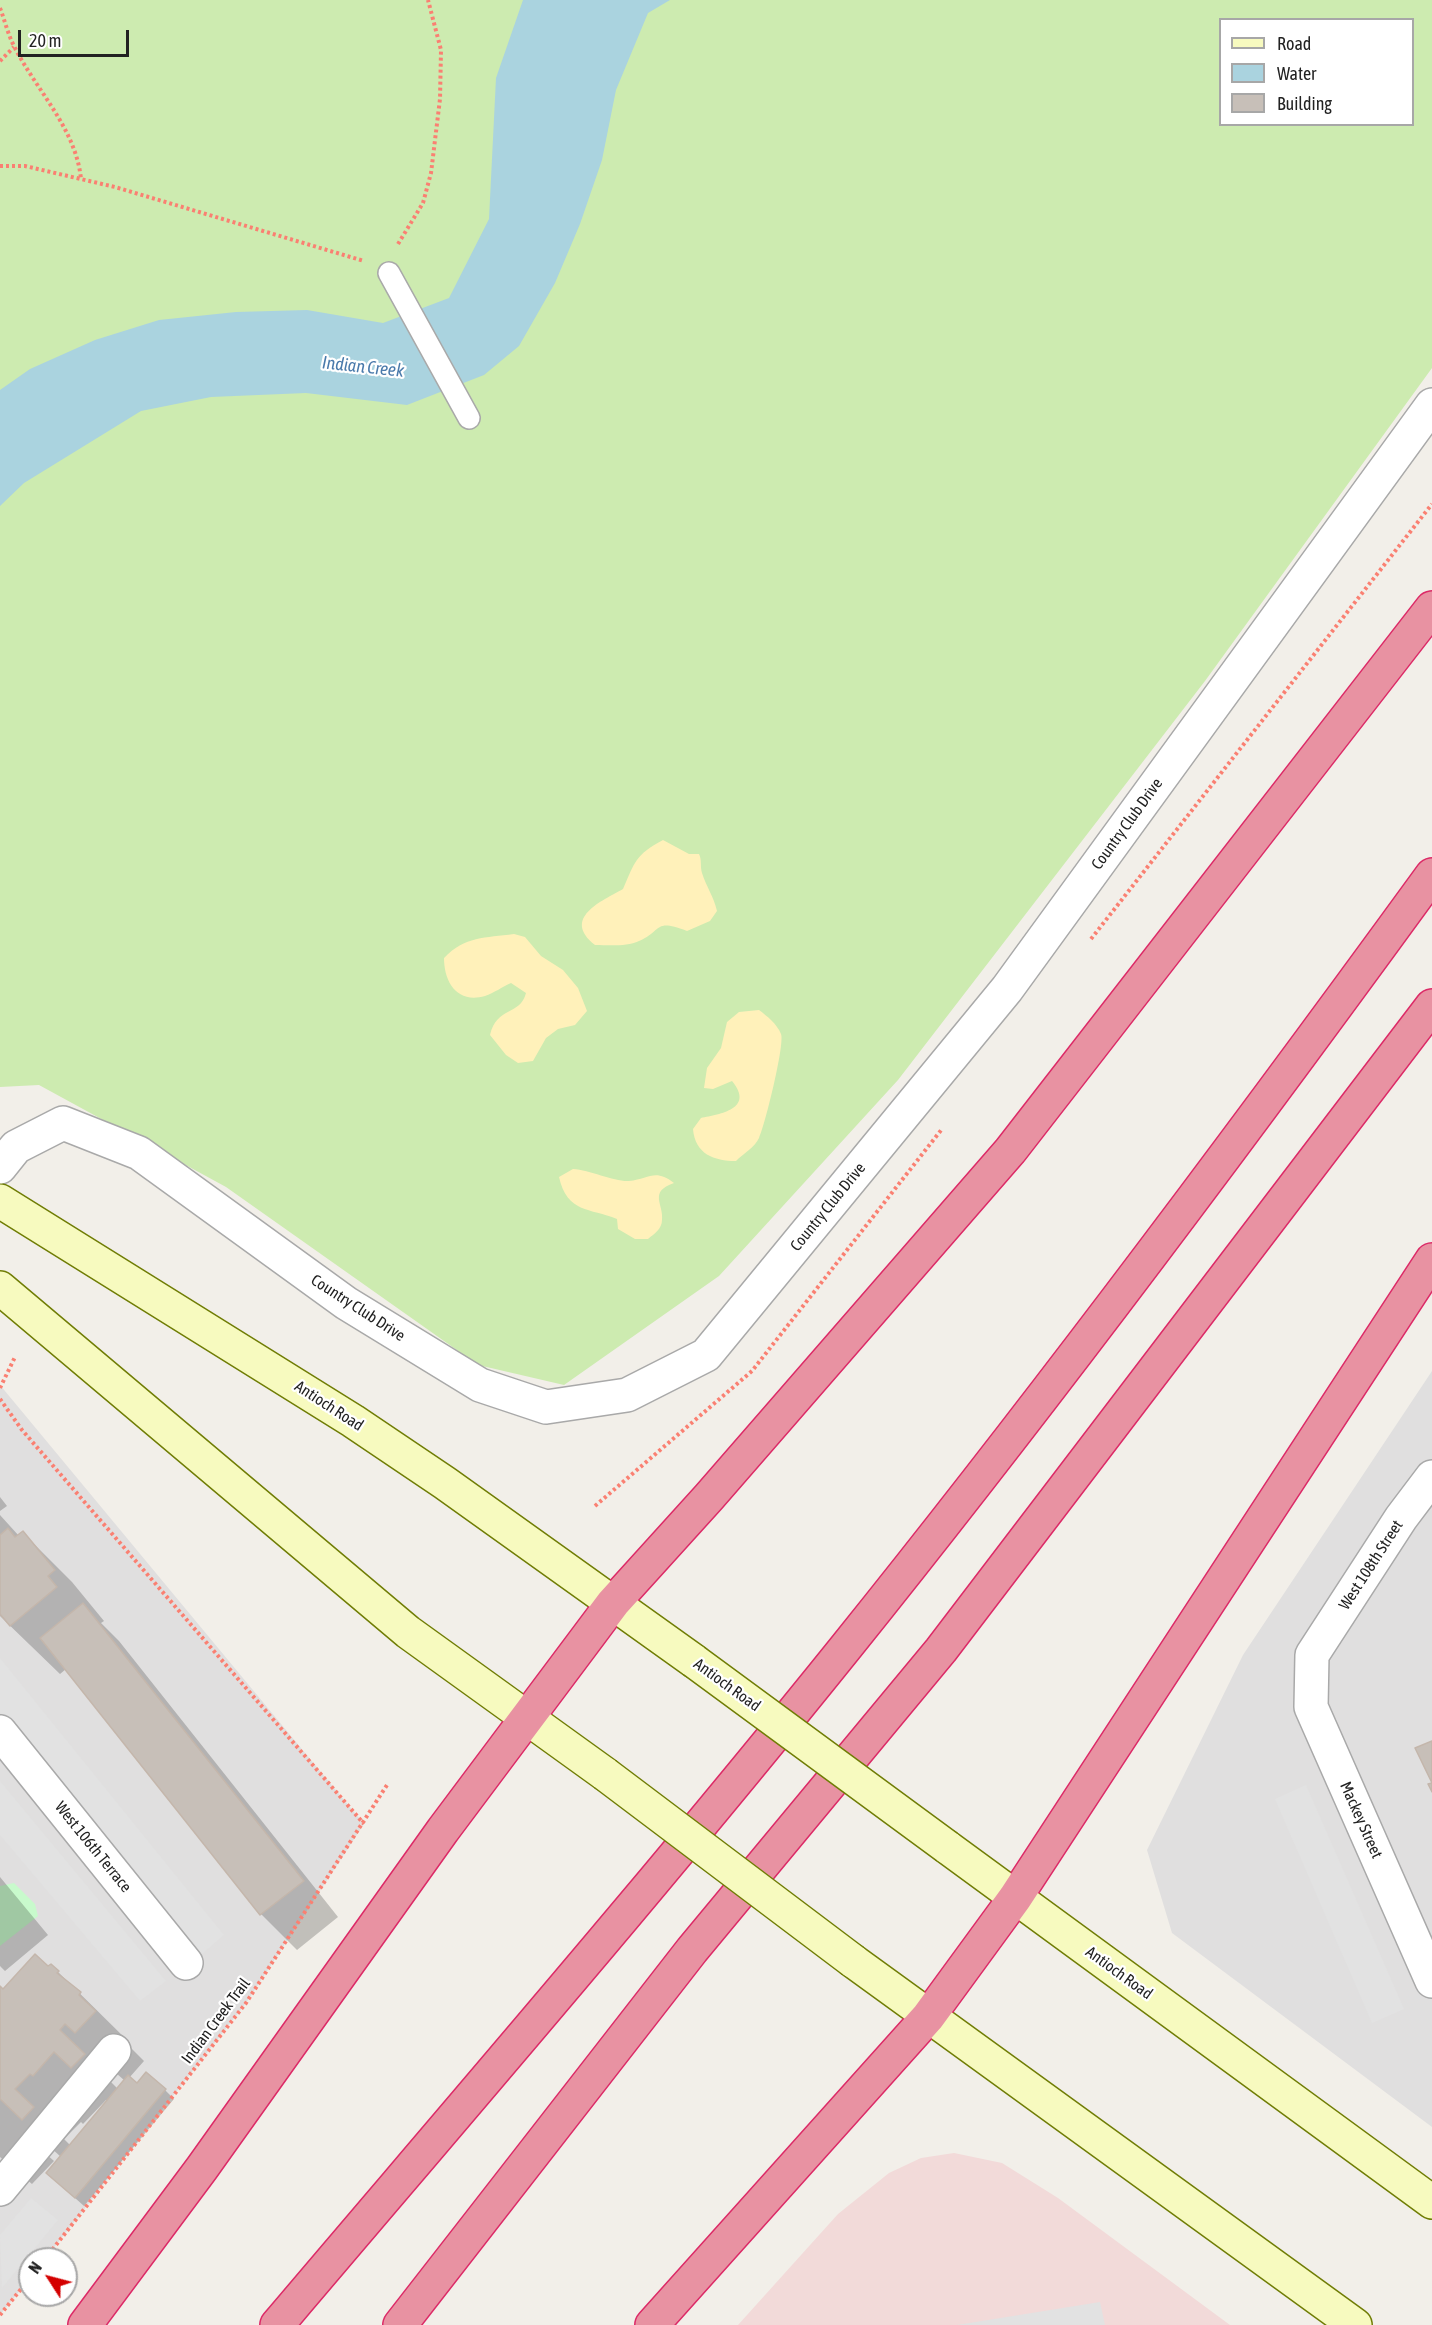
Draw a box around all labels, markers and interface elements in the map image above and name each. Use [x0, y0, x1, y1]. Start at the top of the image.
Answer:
scale bar [21, 18, 132, 56]
legend [1219, 18, 1414, 126]
text: 20 m [29, 30, 61, 51]
text: Road [1277, 33, 1311, 54]
text: Water [1277, 63, 1316, 84]
text: Building [1277, 93, 1332, 114]
water label: Indian Creek [321, 352, 405, 382]
street label: Country Club Drive [1087, 775, 1167, 873]
street label: Country Club Drive [786, 1159, 870, 1255]
street label: Country Club Drive [307, 1270, 409, 1346]
street label: Antioch Road [291, 1377, 367, 1435]
street label: West 108th Street [1335, 1517, 1407, 1613]
street label: Antioch Road [690, 1654, 764, 1716]
street label: Mackey Street [1336, 1779, 1386, 1861]
street label: West 106th Terrace [51, 1798, 135, 1896]
street label: Antioch Road [1082, 1942, 1156, 2004]
street label: Indian Creek Trail [178, 1975, 254, 2067]
north arrow [18, 2247, 78, 2307]
text: N [25, 2258, 45, 2277]

